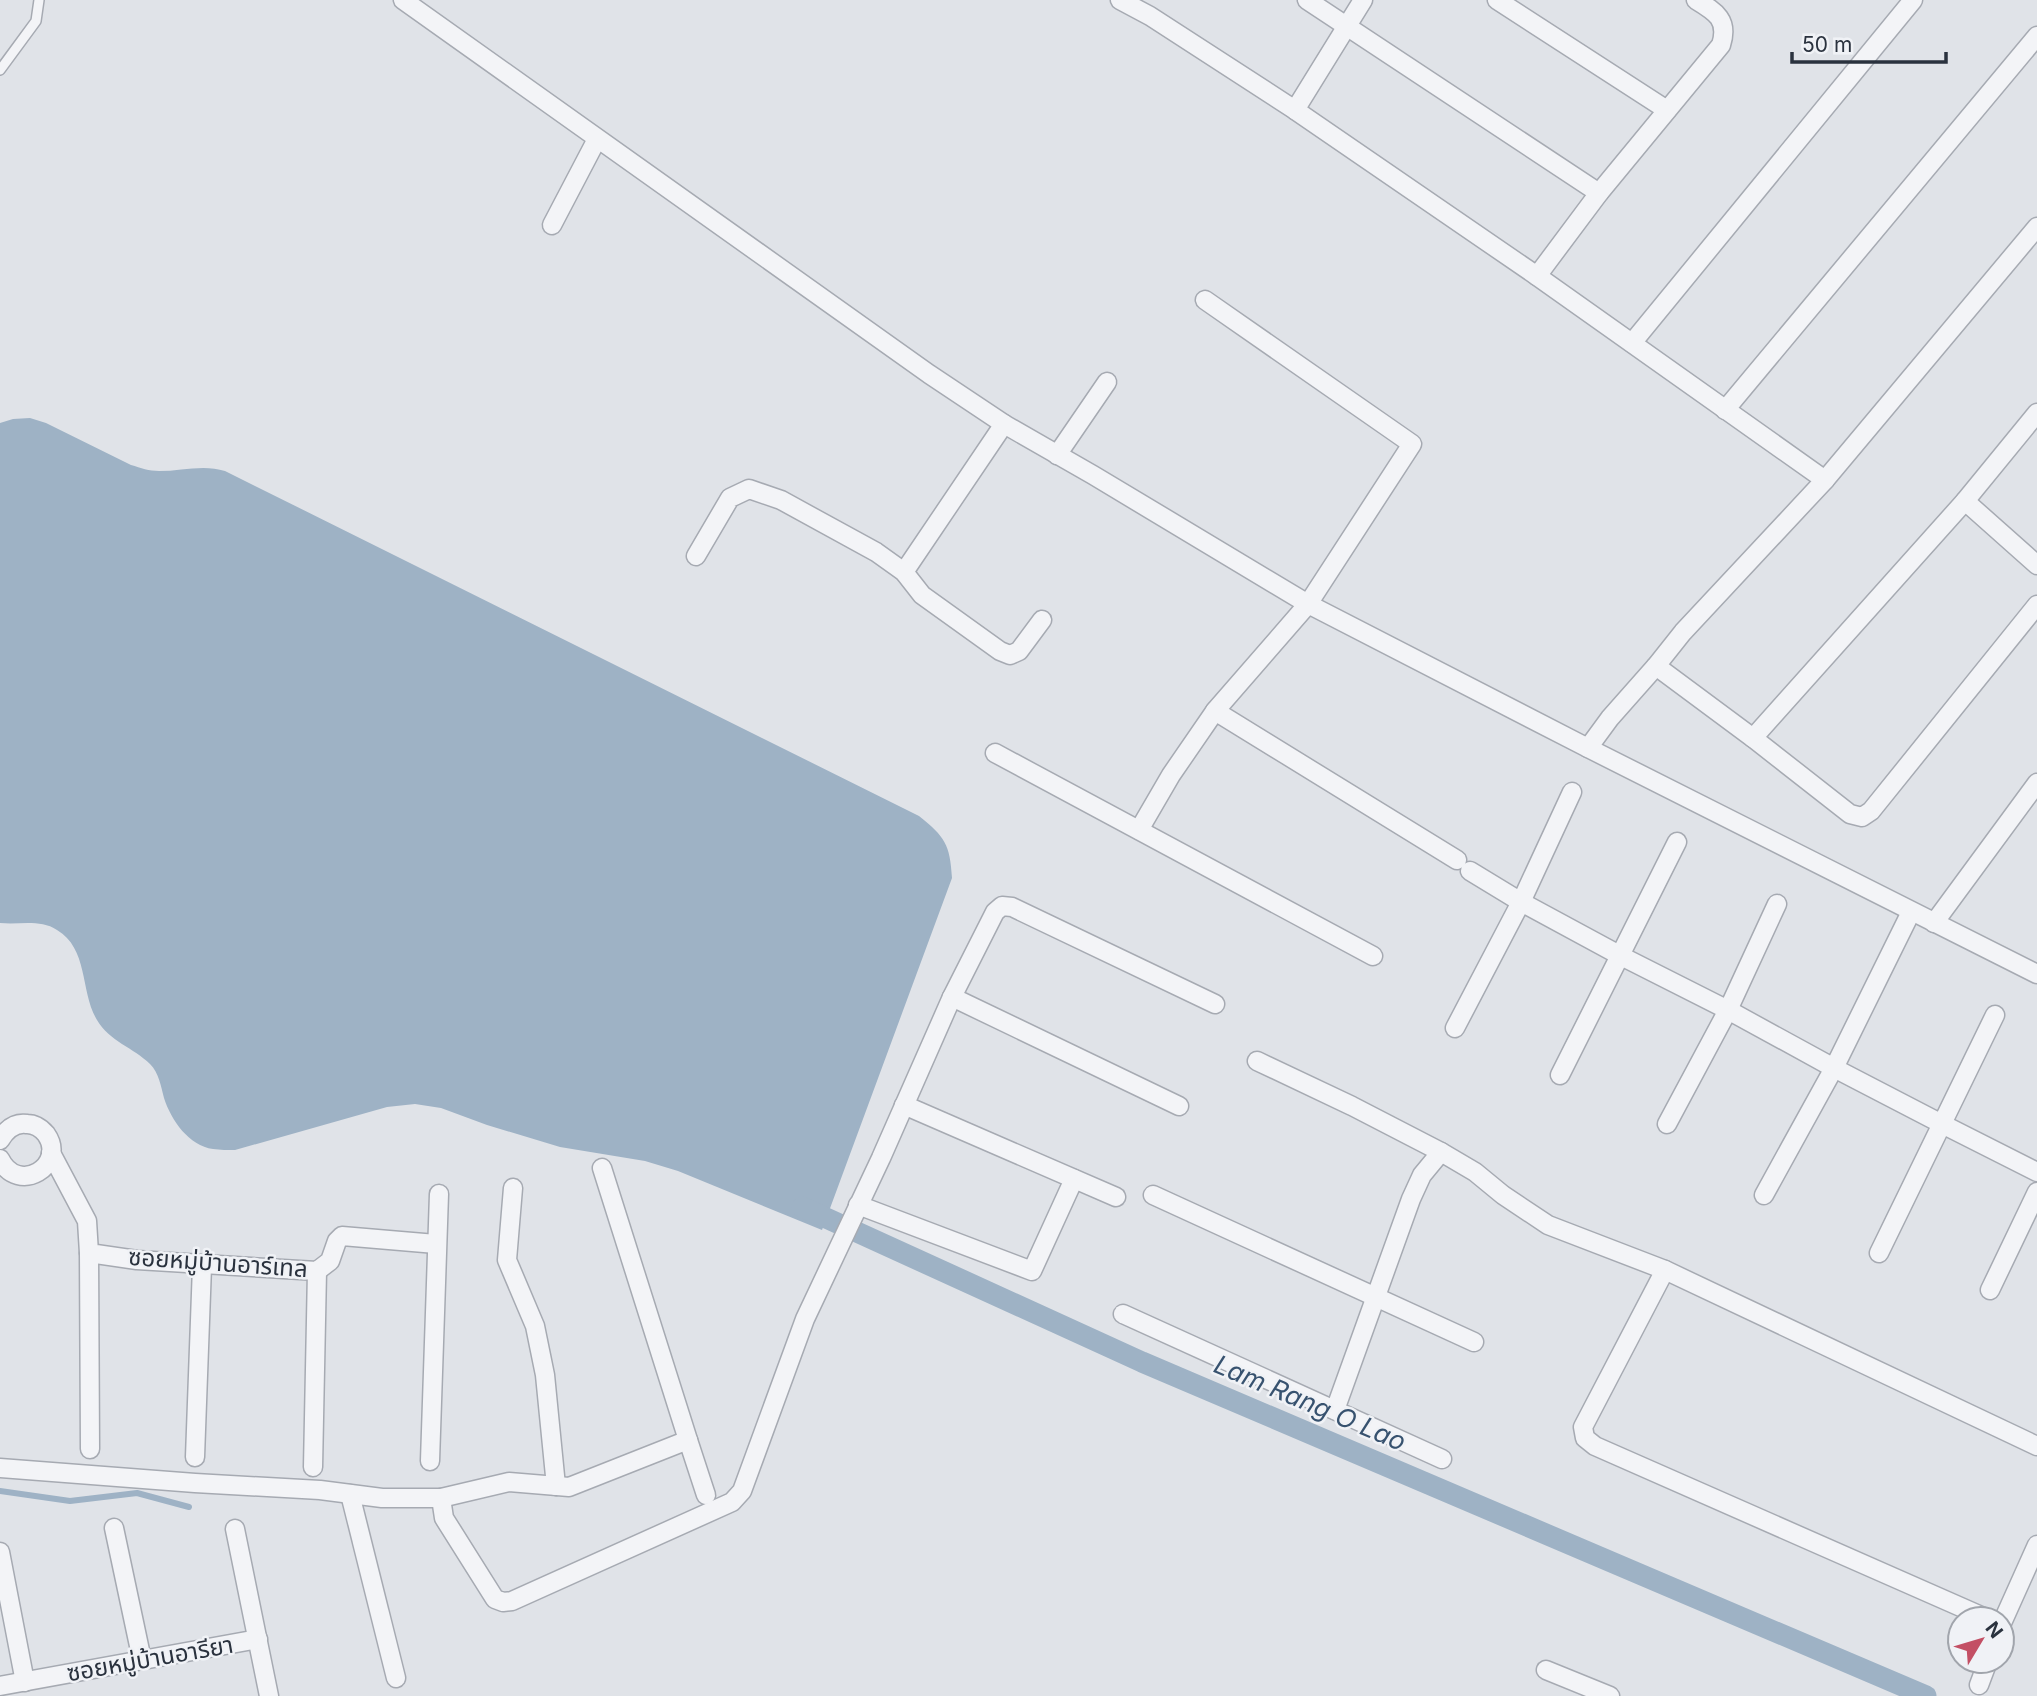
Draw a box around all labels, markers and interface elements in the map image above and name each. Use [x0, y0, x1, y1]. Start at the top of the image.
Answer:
scale bar [1792, 21, 1946, 65]
text: 50 m [1802, 32, 1852, 57]
street label: ซอยหมู่บ้านอาร์เทล [127, 1242, 309, 1284]
water label: Lam Rang O Lao [1210, 1348, 1411, 1457]
north arrow [1946, 1605, 2016, 1675]
text: N [1980, 1617, 2008, 1643]
street label: ซอยหมู่บ้านอารียา [64, 1630, 236, 1688]

